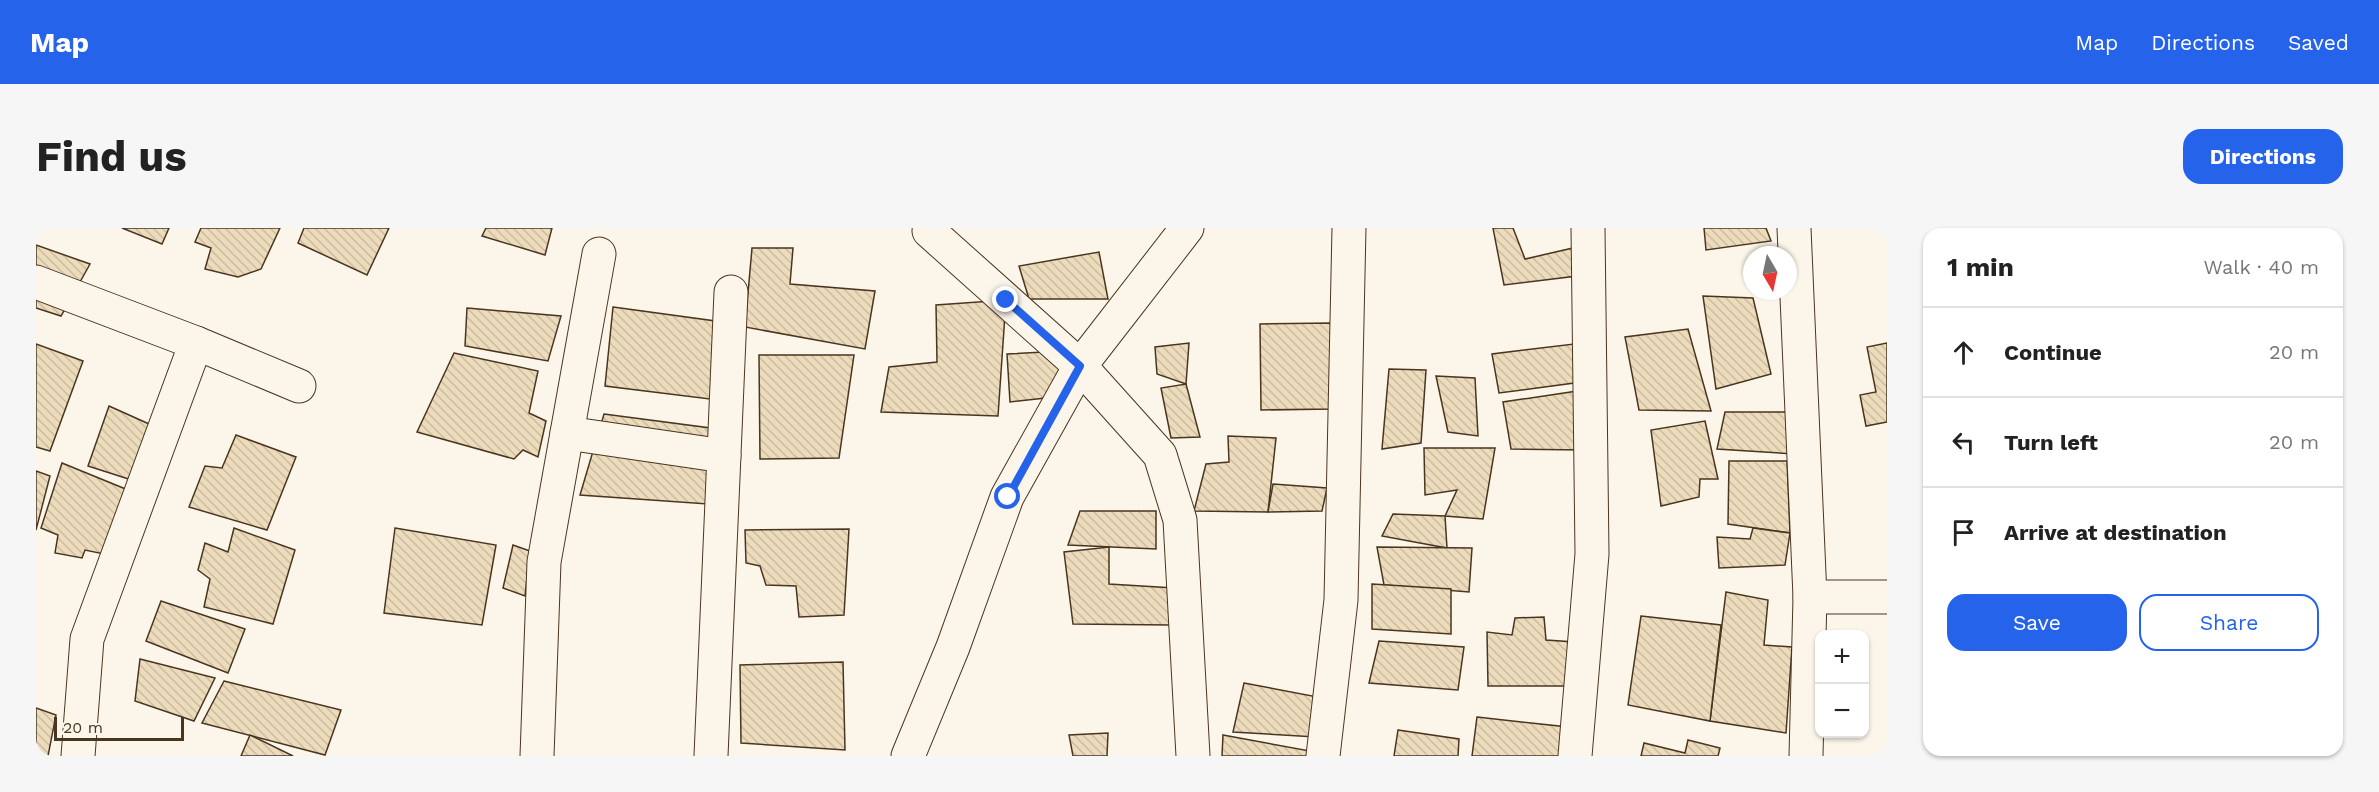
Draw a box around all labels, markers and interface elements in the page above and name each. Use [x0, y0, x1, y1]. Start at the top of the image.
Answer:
text: Map [30, 26, 89, 59]
text: Map [2075, 30, 2118, 55]
text: Directions [2151, 30, 2255, 55]
text: Saved [2288, 30, 2349, 55]
button: Directions [2183, 129, 2343, 184]
text: Find us [36, 132, 187, 181]
north arrow [1743, 246, 1797, 300]
text: 1 min [1947, 252, 2014, 282]
text: Walk · 40 m [2204, 255, 2319, 279]
route end [992, 286, 1018, 312]
icon: ahead [1947, 336, 1980, 369]
text: Continue [2004, 340, 2102, 365]
text: 20 m [2269, 340, 2319, 364]
icon: left [1947, 426, 1980, 459]
text: Turn left [2004, 430, 2098, 455]
text: 20 m [2269, 430, 2319, 454]
route start [994, 483, 1020, 509]
icon: arrive [1947, 516, 1980, 549]
text: Arrive at destination [2004, 520, 2227, 545]
button: Save [1947, 594, 2127, 651]
button: Share [2139, 594, 2319, 651]
map controls [1815, 630, 1869, 738]
button: + [1815, 630, 1869, 684]
button: − [1815, 684, 1869, 738]
scale bar [54, 714, 184, 742]
text: 20 m [63, 718, 103, 737]

